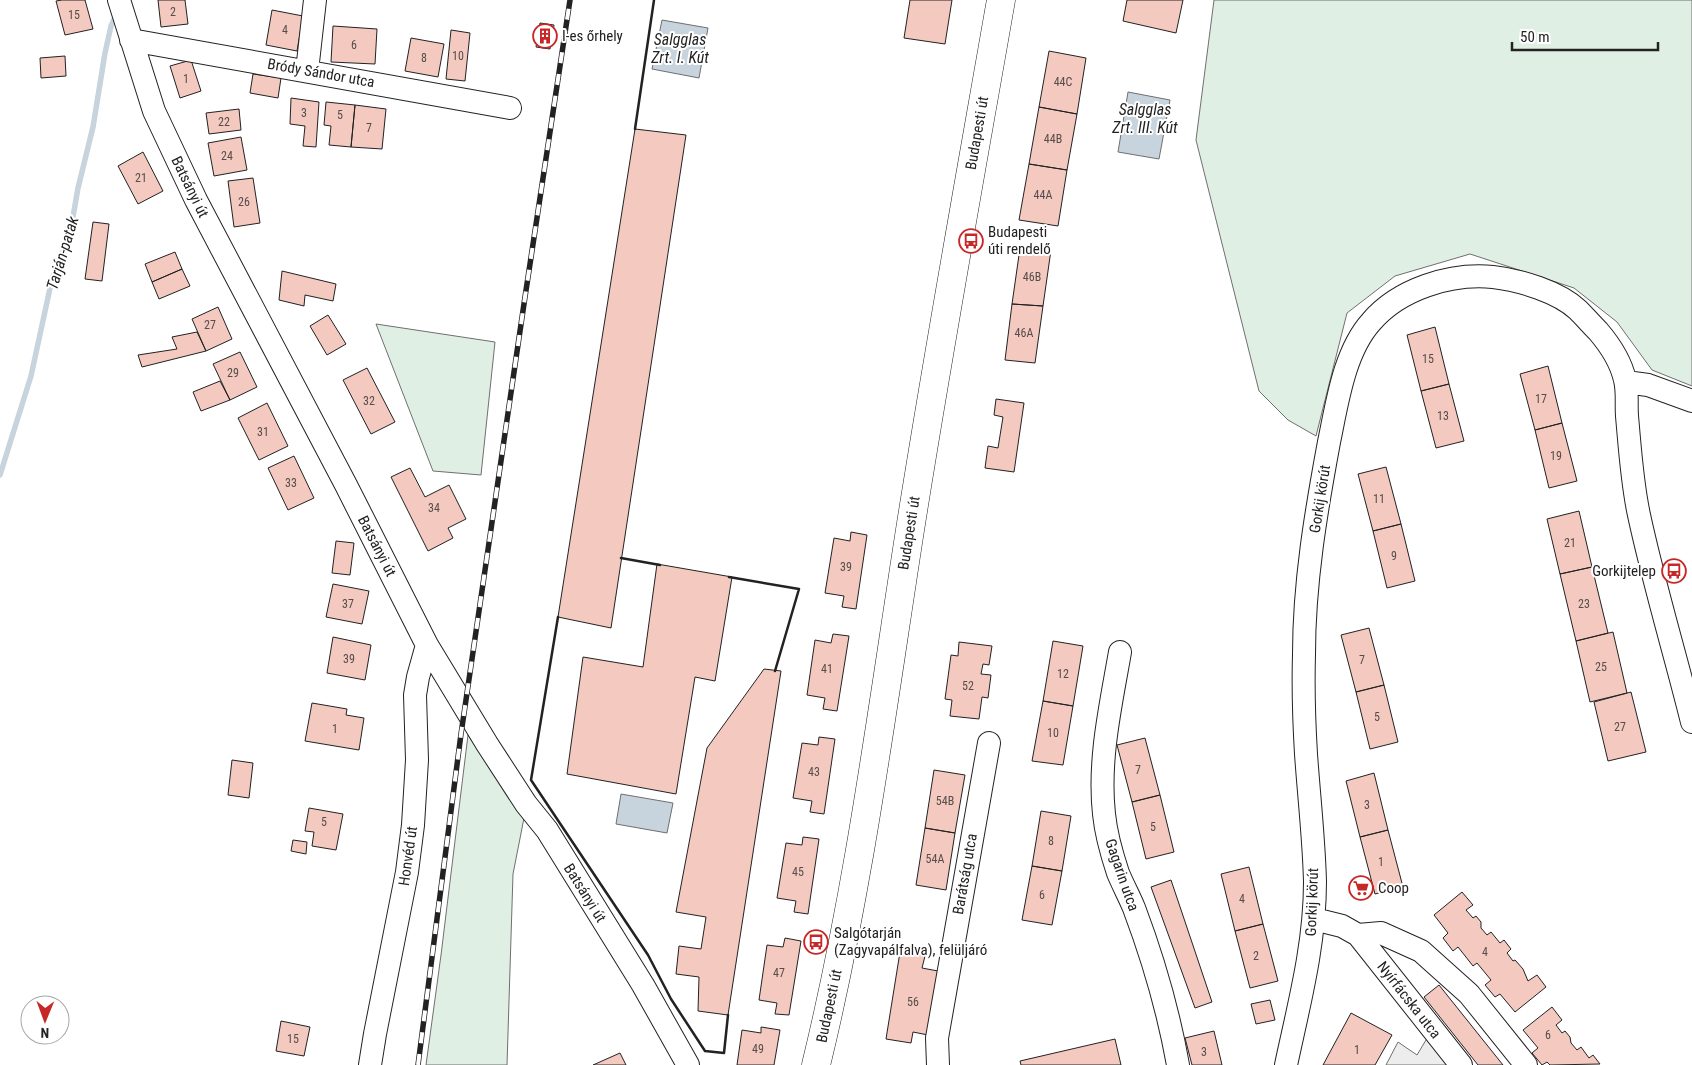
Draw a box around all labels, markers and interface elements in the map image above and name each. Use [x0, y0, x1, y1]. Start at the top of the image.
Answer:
house number: 2 [170, 5, 176, 19]
house number: 15 [68, 8, 80, 22]
scale bar [1512, 20, 1658, 52]
house number: 4 [282, 23, 288, 37]
building icon: I-es őrhely [532, 23, 558, 49]
place label: I-es őrhely [562, 27, 623, 45]
text: 50 m [1520, 28, 1550, 46]
water label: Salgglas Zrt. I. Kút [650, 30, 709, 67]
house number: 6 [351, 38, 357, 52]
house number: 10 [452, 49, 464, 63]
house number: 8 [421, 51, 427, 65]
street label: Bródy Sándor utca [266, 55, 376, 91]
house number: 1 [183, 72, 189, 86]
house number: 44C [1054, 75, 1073, 89]
street label: Budapesti út [962, 95, 992, 171]
water label: Salgglas Zrt. III. Kút [1111, 100, 1178, 137]
house number: 3 [301, 106, 307, 120]
house number: 5 [337, 108, 343, 122]
house number: 22 [218, 115, 230, 129]
house number: 7 [366, 121, 372, 135]
house number: 44B [1044, 132, 1062, 146]
house number: 24 [221, 149, 233, 163]
street label: Batsányi út [167, 153, 213, 221]
house number: 21 [135, 171, 147, 185]
house number: 44A [1034, 188, 1052, 202]
house number: 26 [238, 195, 250, 209]
water label: Tarján-patak [42, 213, 83, 292]
place label: Budapesti úti rendelő [988, 223, 1051, 258]
bus stop icon: Budapesti úti rendelő [958, 228, 984, 254]
house number: 46B [1023, 270, 1041, 284]
house number: 27 [204, 318, 216, 332]
house number: 46A [1015, 326, 1033, 340]
house number: 15 [1422, 352, 1434, 366]
house number: 29 [227, 366, 239, 380]
house number: 17 [1535, 392, 1547, 406]
house number: 32 [363, 394, 375, 408]
house number: 13 [1437, 409, 1449, 423]
house number: 31 [257, 425, 269, 439]
house number: 19 [1550, 449, 1562, 463]
street label: Gorkij körút [1306, 464, 1334, 534]
house number: 33 [285, 476, 297, 490]
house number: 11 [1373, 492, 1385, 506]
street label: Budapesti út [894, 495, 924, 571]
house number: 34 [428, 501, 440, 515]
street label: Batsányi út [354, 513, 400, 579]
house number: 21 [1564, 536, 1576, 550]
house number: 9 [1391, 549, 1397, 563]
bus stop icon: Gorkijtelep [1661, 558, 1687, 584]
house number: 39 [840, 560, 852, 574]
place label: Gorkijtelep [1592, 562, 1656, 580]
house number: 37 [342, 597, 354, 611]
house number: 23 [1578, 597, 1590, 611]
house number: 39 [343, 652, 355, 666]
house number: 7 [1359, 653, 1365, 667]
house number: 25 [1595, 660, 1607, 674]
house number: 41 [821, 662, 833, 676]
house number: 12 [1057, 667, 1069, 681]
house number: 52 [962, 679, 974, 693]
house number: 5 [1374, 710, 1380, 724]
house number: 27 [1614, 720, 1626, 734]
house number: 1 [332, 722, 338, 736]
house number: 10 [1047, 726, 1059, 740]
house number: 7 [1135, 763, 1141, 777]
house number: 43 [808, 765, 820, 779]
house number: 54B [936, 794, 954, 808]
house number: 3 [1364, 798, 1370, 812]
house number: 5 [321, 815, 327, 829]
house number: 5 [1150, 820, 1156, 834]
street label: Honvéd út [395, 825, 421, 887]
street label: Barátság utca [949, 832, 981, 916]
house number: 8 [1048, 834, 1054, 848]
street label: Gagarin utca [1101, 837, 1143, 913]
house number: 54A [926, 852, 944, 866]
house number: 1 [1378, 855, 1384, 869]
street label: Batsányi út [560, 860, 610, 926]
house number: 45 [792, 865, 804, 879]
street label: Gorkij körút [1302, 867, 1322, 937]
supermarket icon: Coop [1348, 875, 1374, 901]
place label: Coop [1378, 879, 1409, 897]
house number: 6 [1039, 888, 1045, 902]
house number: 4 [1239, 892, 1245, 906]
place label: Salgótarján (Zagyvapálfalva), felüljáró [834, 924, 987, 959]
bus stop icon: Salgótarján (Zagyvapálfalva), felüljáró [803, 929, 829, 955]
house number: 4 [1482, 945, 1488, 959]
house number: 2 [1253, 949, 1259, 963]
street label: Nyírfácska utca [1373, 958, 1445, 1042]
house number: 47 [773, 966, 785, 980]
street label: Budapesti út [812, 968, 846, 1044]
north arrow [20, 995, 70, 1045]
house number: 56 [907, 995, 919, 1009]
text: N [40, 1025, 49, 1041]
house number: 6 [1545, 1028, 1551, 1042]
house number: 15 [287, 1032, 299, 1046]
house number: 49 [752, 1042, 764, 1056]
house number: 1 [1354, 1043, 1360, 1057]
house number: 3 [1201, 1045, 1207, 1059]

